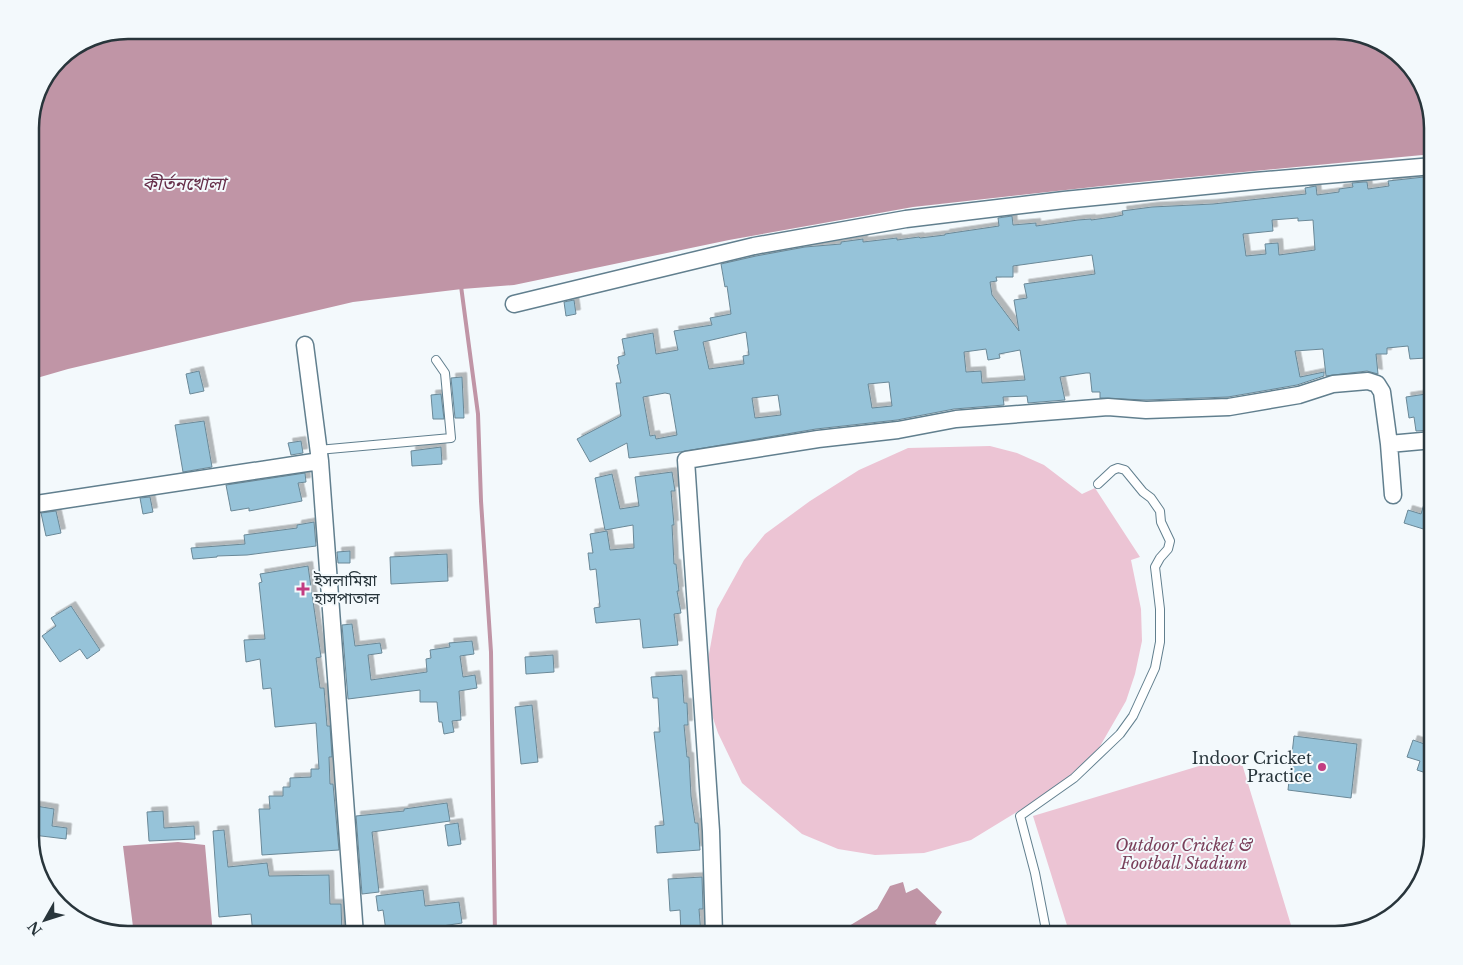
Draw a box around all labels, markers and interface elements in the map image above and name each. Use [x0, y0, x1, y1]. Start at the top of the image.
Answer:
water label: কীর্তনখোলা [142, 173, 229, 195]
place label: ইসলামিয়া হাসপাতাল [313, 570, 380, 608]
marker: ইসলামিয়া হাসপাতাল [296, 582, 310, 596]
place label: Indoor Cricket Practice [1192, 748, 1312, 786]
marker: Indoor Cricket Practice [1316, 761, 1328, 773]
park label: Outdoor Cricket & Football Stadium [1115, 835, 1253, 873]
north arrow [20, 895, 70, 945]
text: N [24, 917, 46, 939]

